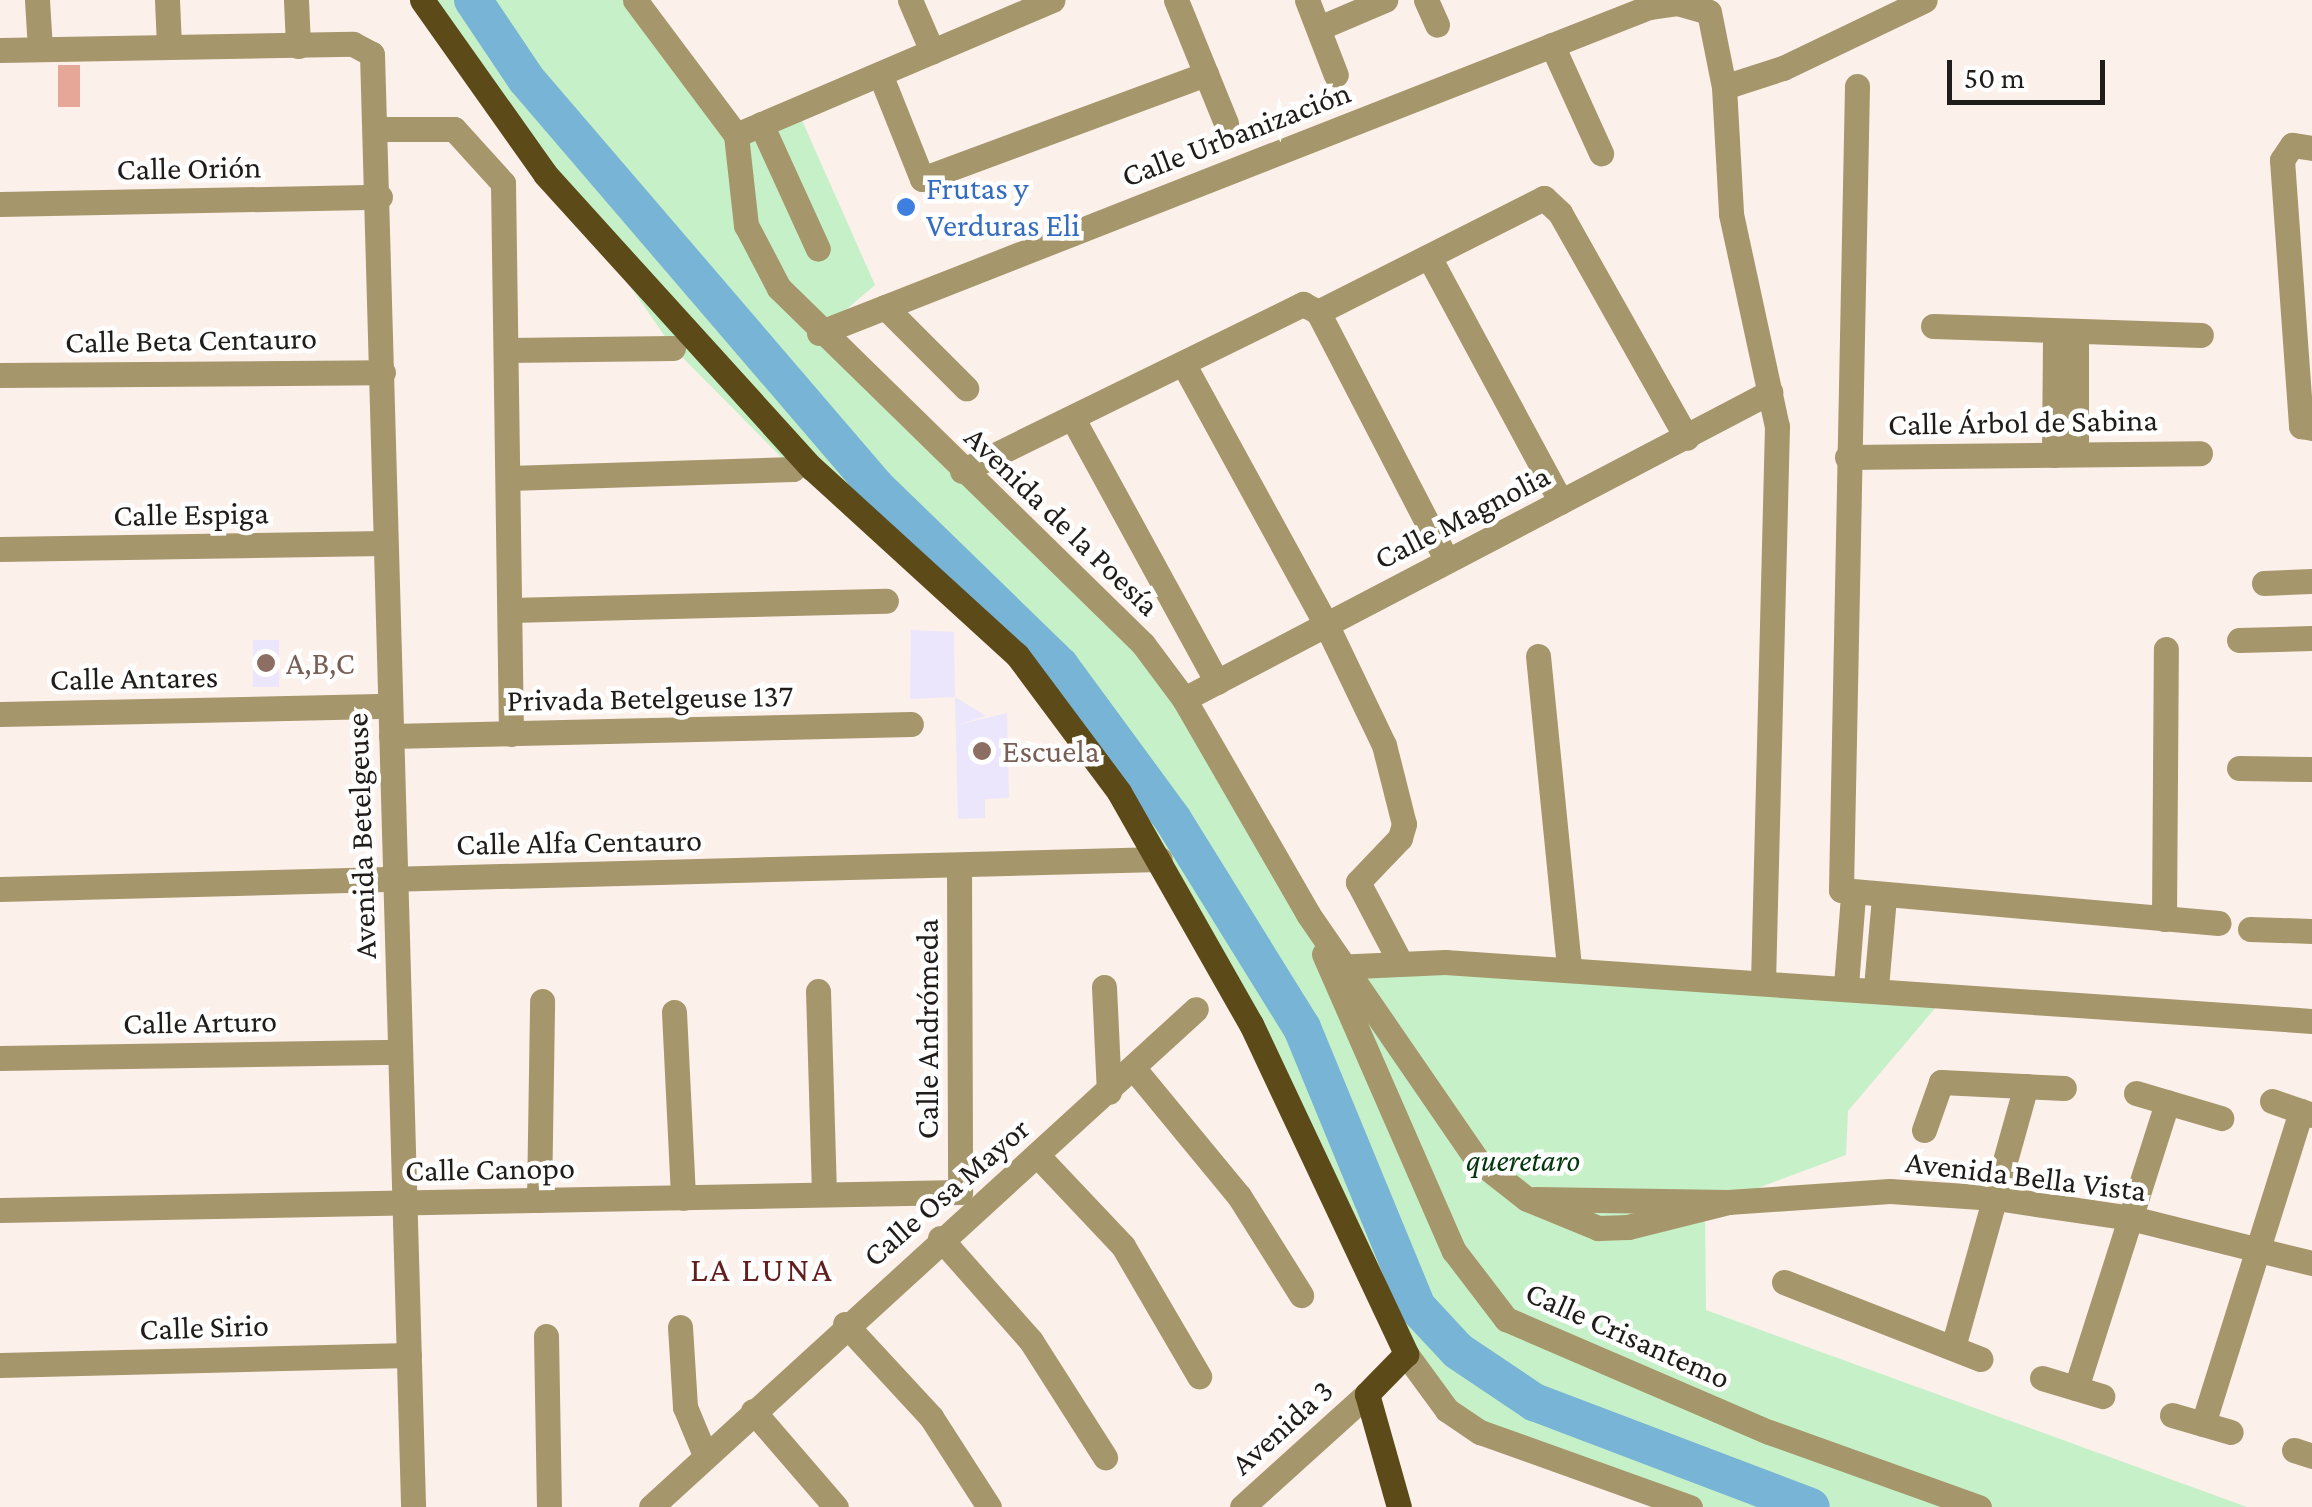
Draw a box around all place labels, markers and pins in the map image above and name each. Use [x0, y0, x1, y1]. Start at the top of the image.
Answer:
place label: Frutas y Verduras Eli [926, 170, 1080, 245]
marker: Frutas y Verduras Eli [895, 196, 917, 218]
place label: A,B,C [286, 644, 355, 682]
marker: A,B,C [255, 652, 277, 674]
place label: Escuela [1002, 732, 1099, 770]
marker: Escuela [971, 740, 993, 762]

